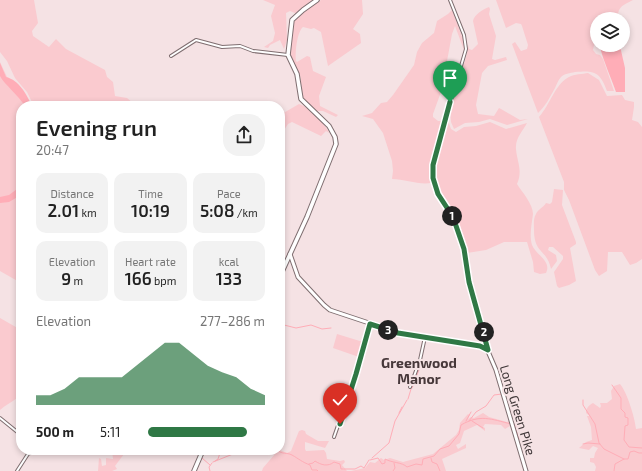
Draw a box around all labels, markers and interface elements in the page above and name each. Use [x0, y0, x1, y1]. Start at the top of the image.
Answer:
map controls [590, 12, 630, 52]
button: layers [590, 12, 630, 52]
pin [433, 61, 467, 102]
icon: arrive [439, 67, 461, 89]
text: Evening run [36, 114, 157, 140]
button: share [223, 114, 265, 156]
text: 20:47 [36, 142, 69, 158]
text: Distance [50, 187, 94, 200]
text: Time [138, 187, 163, 200]
text: Pace [217, 187, 241, 200]
text: 2.01 [48, 200, 79, 220]
text: 10:19 [131, 200, 170, 220]
text: 5:08 [200, 200, 234, 220]
text: km [79, 206, 97, 219]
text: /km [234, 206, 258, 219]
pin: 1 [442, 206, 462, 226]
text: 1 [450, 209, 454, 222]
text: Elevation [49, 255, 96, 268]
text: Heart rate [125, 255, 176, 268]
text: kcal [219, 255, 239, 268]
text: 9 [61, 268, 71, 288]
text: 166 [125, 268, 152, 288]
text: 133 [216, 268, 242, 288]
text: m [71, 274, 83, 287]
text: bpm [152, 274, 176, 287]
text: Elevation [36, 313, 91, 329]
text: 277–286 m [200, 313, 265, 329]
pin: 3 [378, 320, 398, 340]
pin: 2 [474, 322, 494, 342]
text: 3 [385, 323, 391, 336]
text: 2 [481, 325, 487, 338]
district label: Greenwood Manor [381, 354, 457, 387]
street label: Long Green Pike [497, 363, 539, 457]
pin [323, 383, 357, 424]
icon: check [329, 389, 351, 411]
text: 500 m [36, 424, 74, 440]
text: 5:11 [100, 424, 120, 440]

